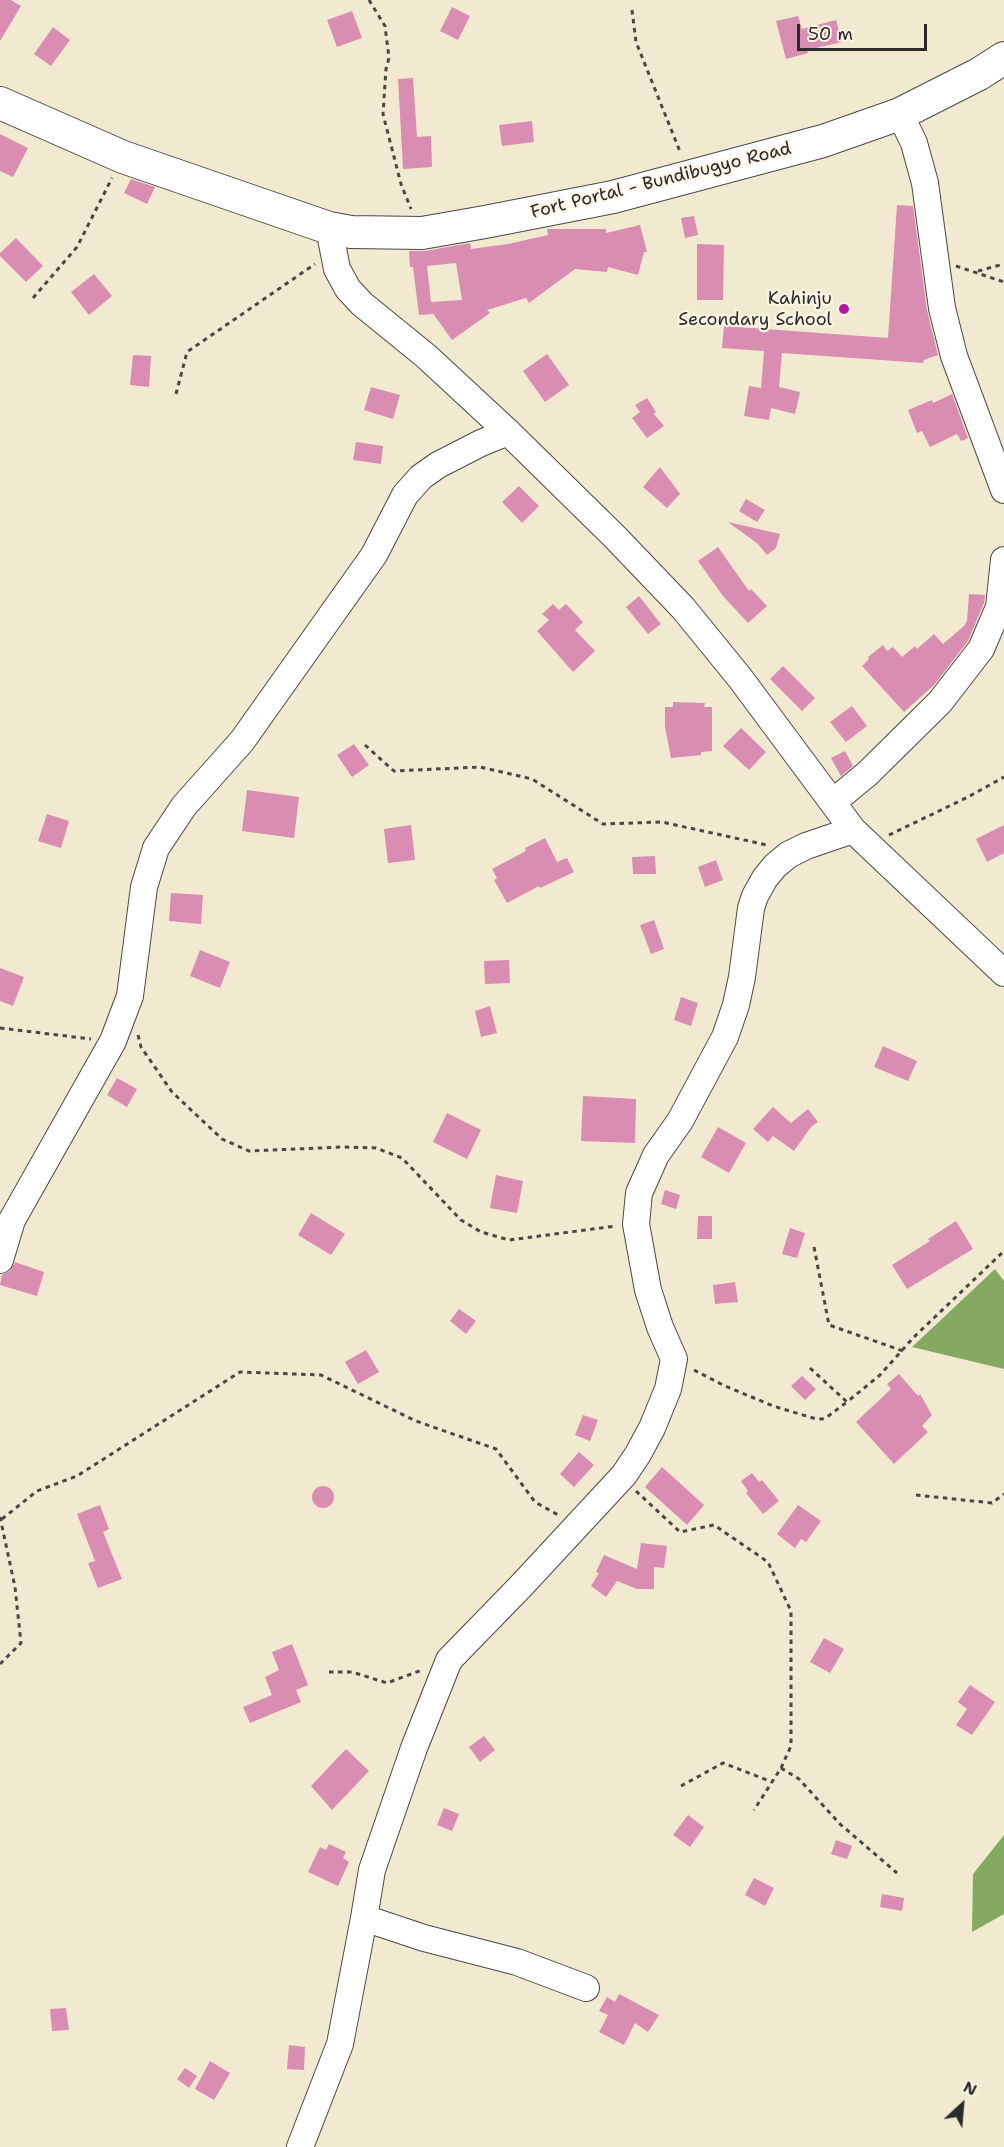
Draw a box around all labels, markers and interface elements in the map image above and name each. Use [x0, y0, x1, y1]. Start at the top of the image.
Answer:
scale bar [800, 12, 930, 50]
text: 50 m [808, 22, 853, 46]
street label: Fort Portal - Bundibugyo Road [528, 138, 794, 224]
place label: Kahinju Secondary School [678, 288, 832, 330]
marker: Kahinju Secondary School [837, 302, 851, 316]
north arrow [932, 2075, 992, 2135]
text: N [960, 2076, 980, 2101]

